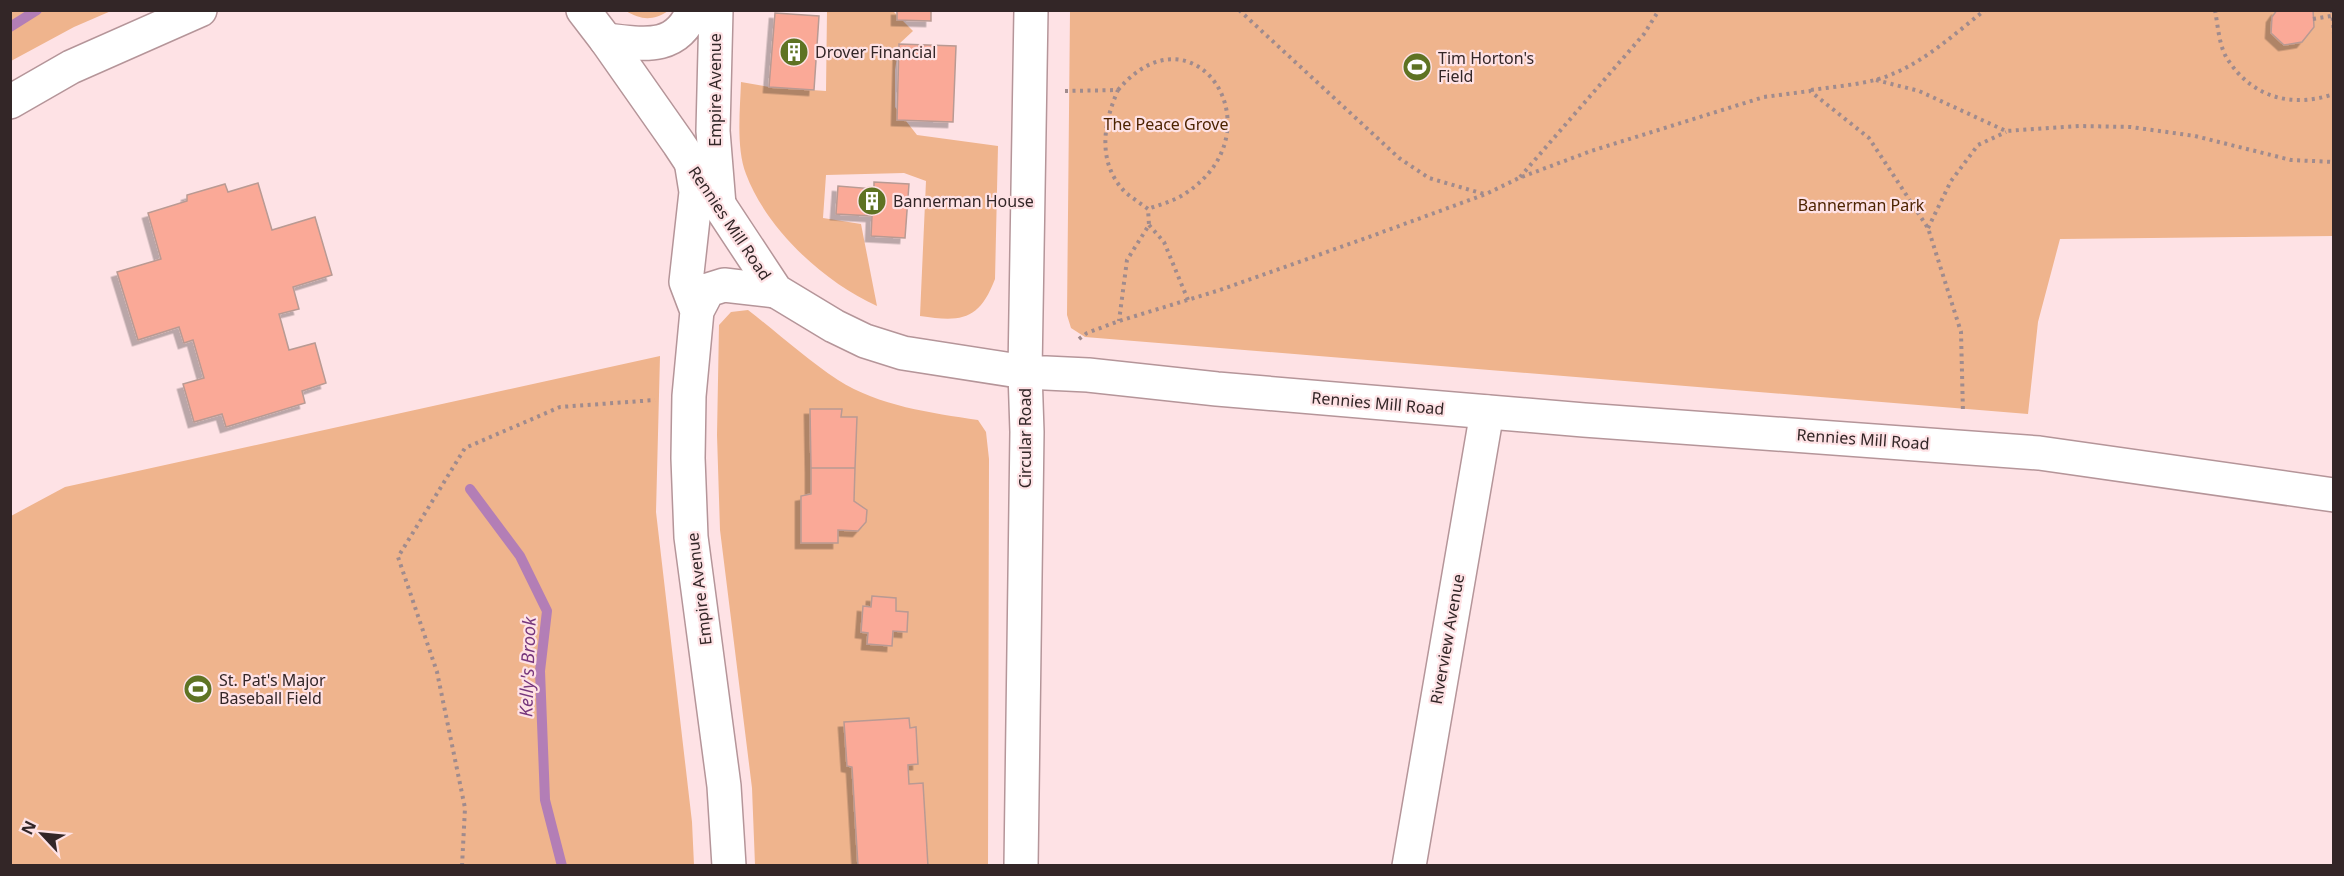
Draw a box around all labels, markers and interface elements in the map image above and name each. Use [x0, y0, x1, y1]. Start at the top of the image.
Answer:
street label: Empire Avenue [704, 33, 726, 147]
building icon: Drover Financial [778, 36, 810, 68]
place label: Drover Financial [815, 41, 936, 63]
place label: Tim Horton's Field [1438, 47, 1534, 87]
sports icon: Tim Horton's Field [1401, 51, 1433, 83]
park label: The Peace Grove [1104, 113, 1228, 135]
street label: Rennies Mill Road [684, 162, 776, 284]
building icon: Bannerman House [856, 185, 888, 217]
place label: Bannerman House [893, 190, 1034, 212]
park label: Bannerman Park [1798, 194, 1925, 216]
street label: Rennies Mill Road [1311, 386, 1445, 420]
street label: Circular Road [1014, 388, 1036, 488]
street label: Rennies Mill Road [1796, 423, 1930, 455]
street label: Empire Avenue [681, 531, 717, 647]
street label: Riverview Avenue [1425, 572, 1469, 706]
water label: Kelly's Brook [513, 615, 541, 717]
place label: St. Pat's Major Baseball Field [219, 669, 326, 709]
sports icon: St. Pat's Major Baseball Field [182, 673, 214, 705]
north arrow [12, 804, 72, 864]
text: N [16, 817, 41, 838]

